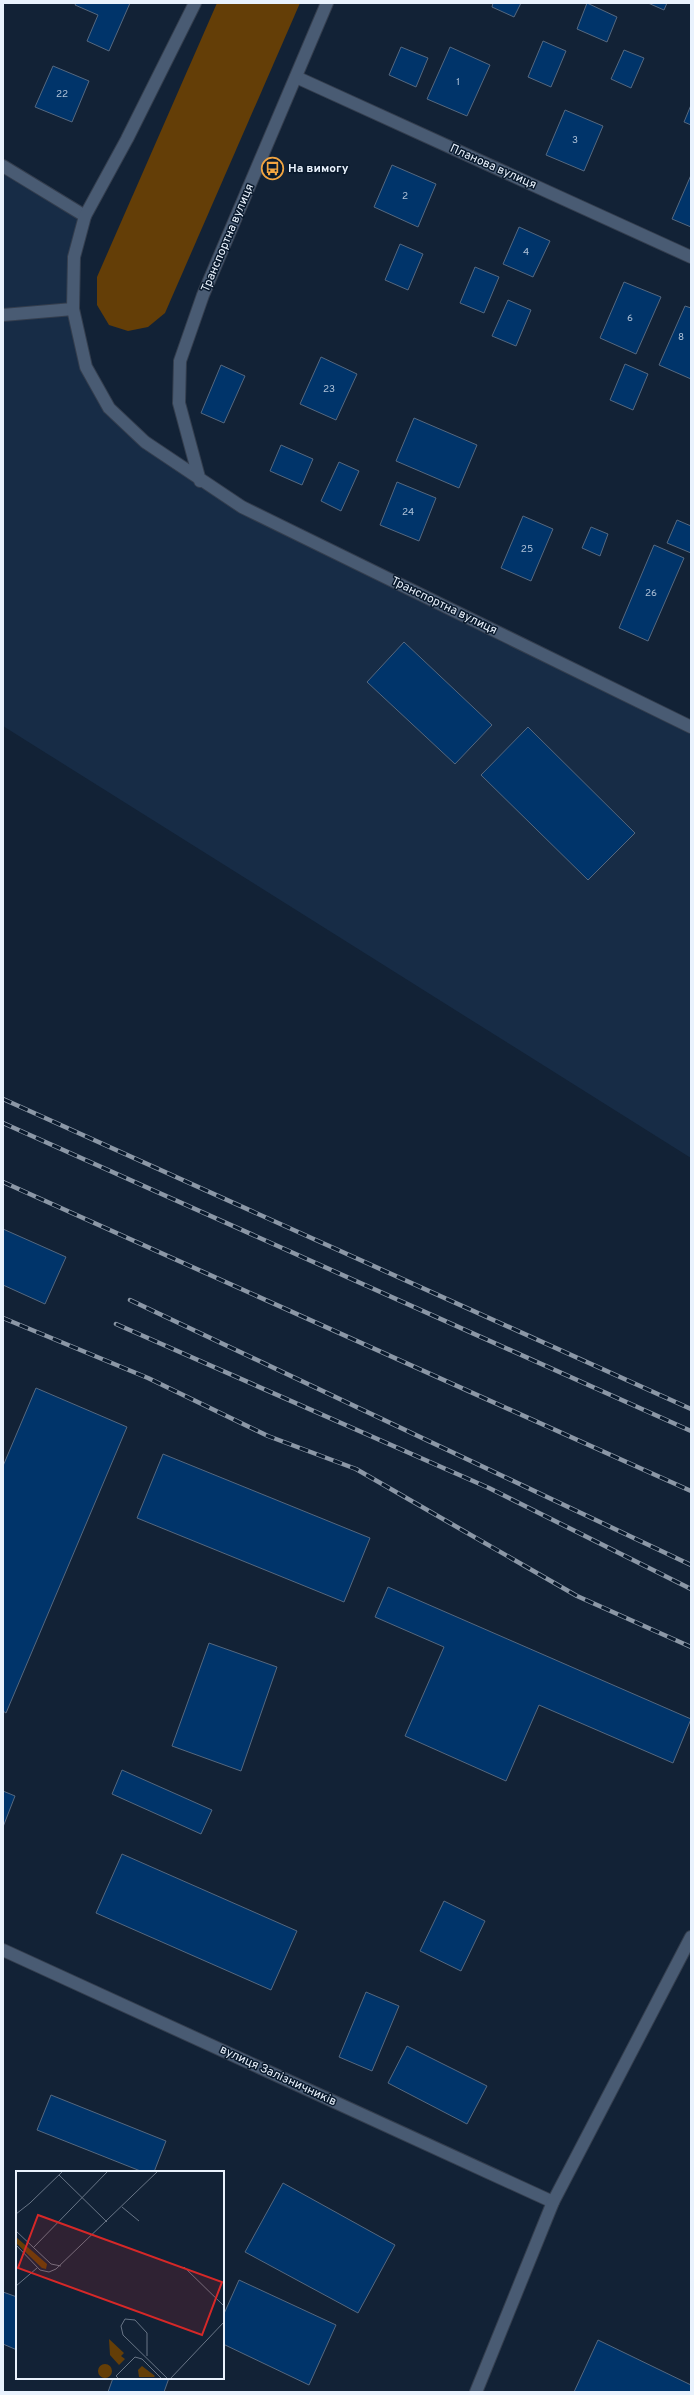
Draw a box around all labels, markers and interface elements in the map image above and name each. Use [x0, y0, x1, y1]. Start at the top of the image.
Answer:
house number: 1 [456, 76, 460, 89]
house number: 22 [56, 88, 68, 101]
house number: 3 [572, 134, 578, 147]
street label: Планова вулиця [447, 141, 539, 193]
bus stop icon: На вимогу [259, 156, 285, 182]
place label: На вимогу [288, 161, 349, 177]
street label: Транспортна вулиця [198, 181, 258, 295]
house number: 2 [402, 190, 408, 203]
house number: 4 [523, 246, 529, 259]
house number: 6 [627, 312, 633, 325]
house number: 8 [678, 331, 684, 344]
house number: 23 [323, 383, 335, 396]
house number: 24 [402, 506, 414, 519]
house number: 25 [521, 543, 533, 556]
street label: Транспортна вулиця [388, 573, 500, 639]
house number: 26 [645, 587, 657, 600]
street label: вулиця Залізничників [217, 2042, 339, 2110]
inset map [16, 2171, 224, 2379]

